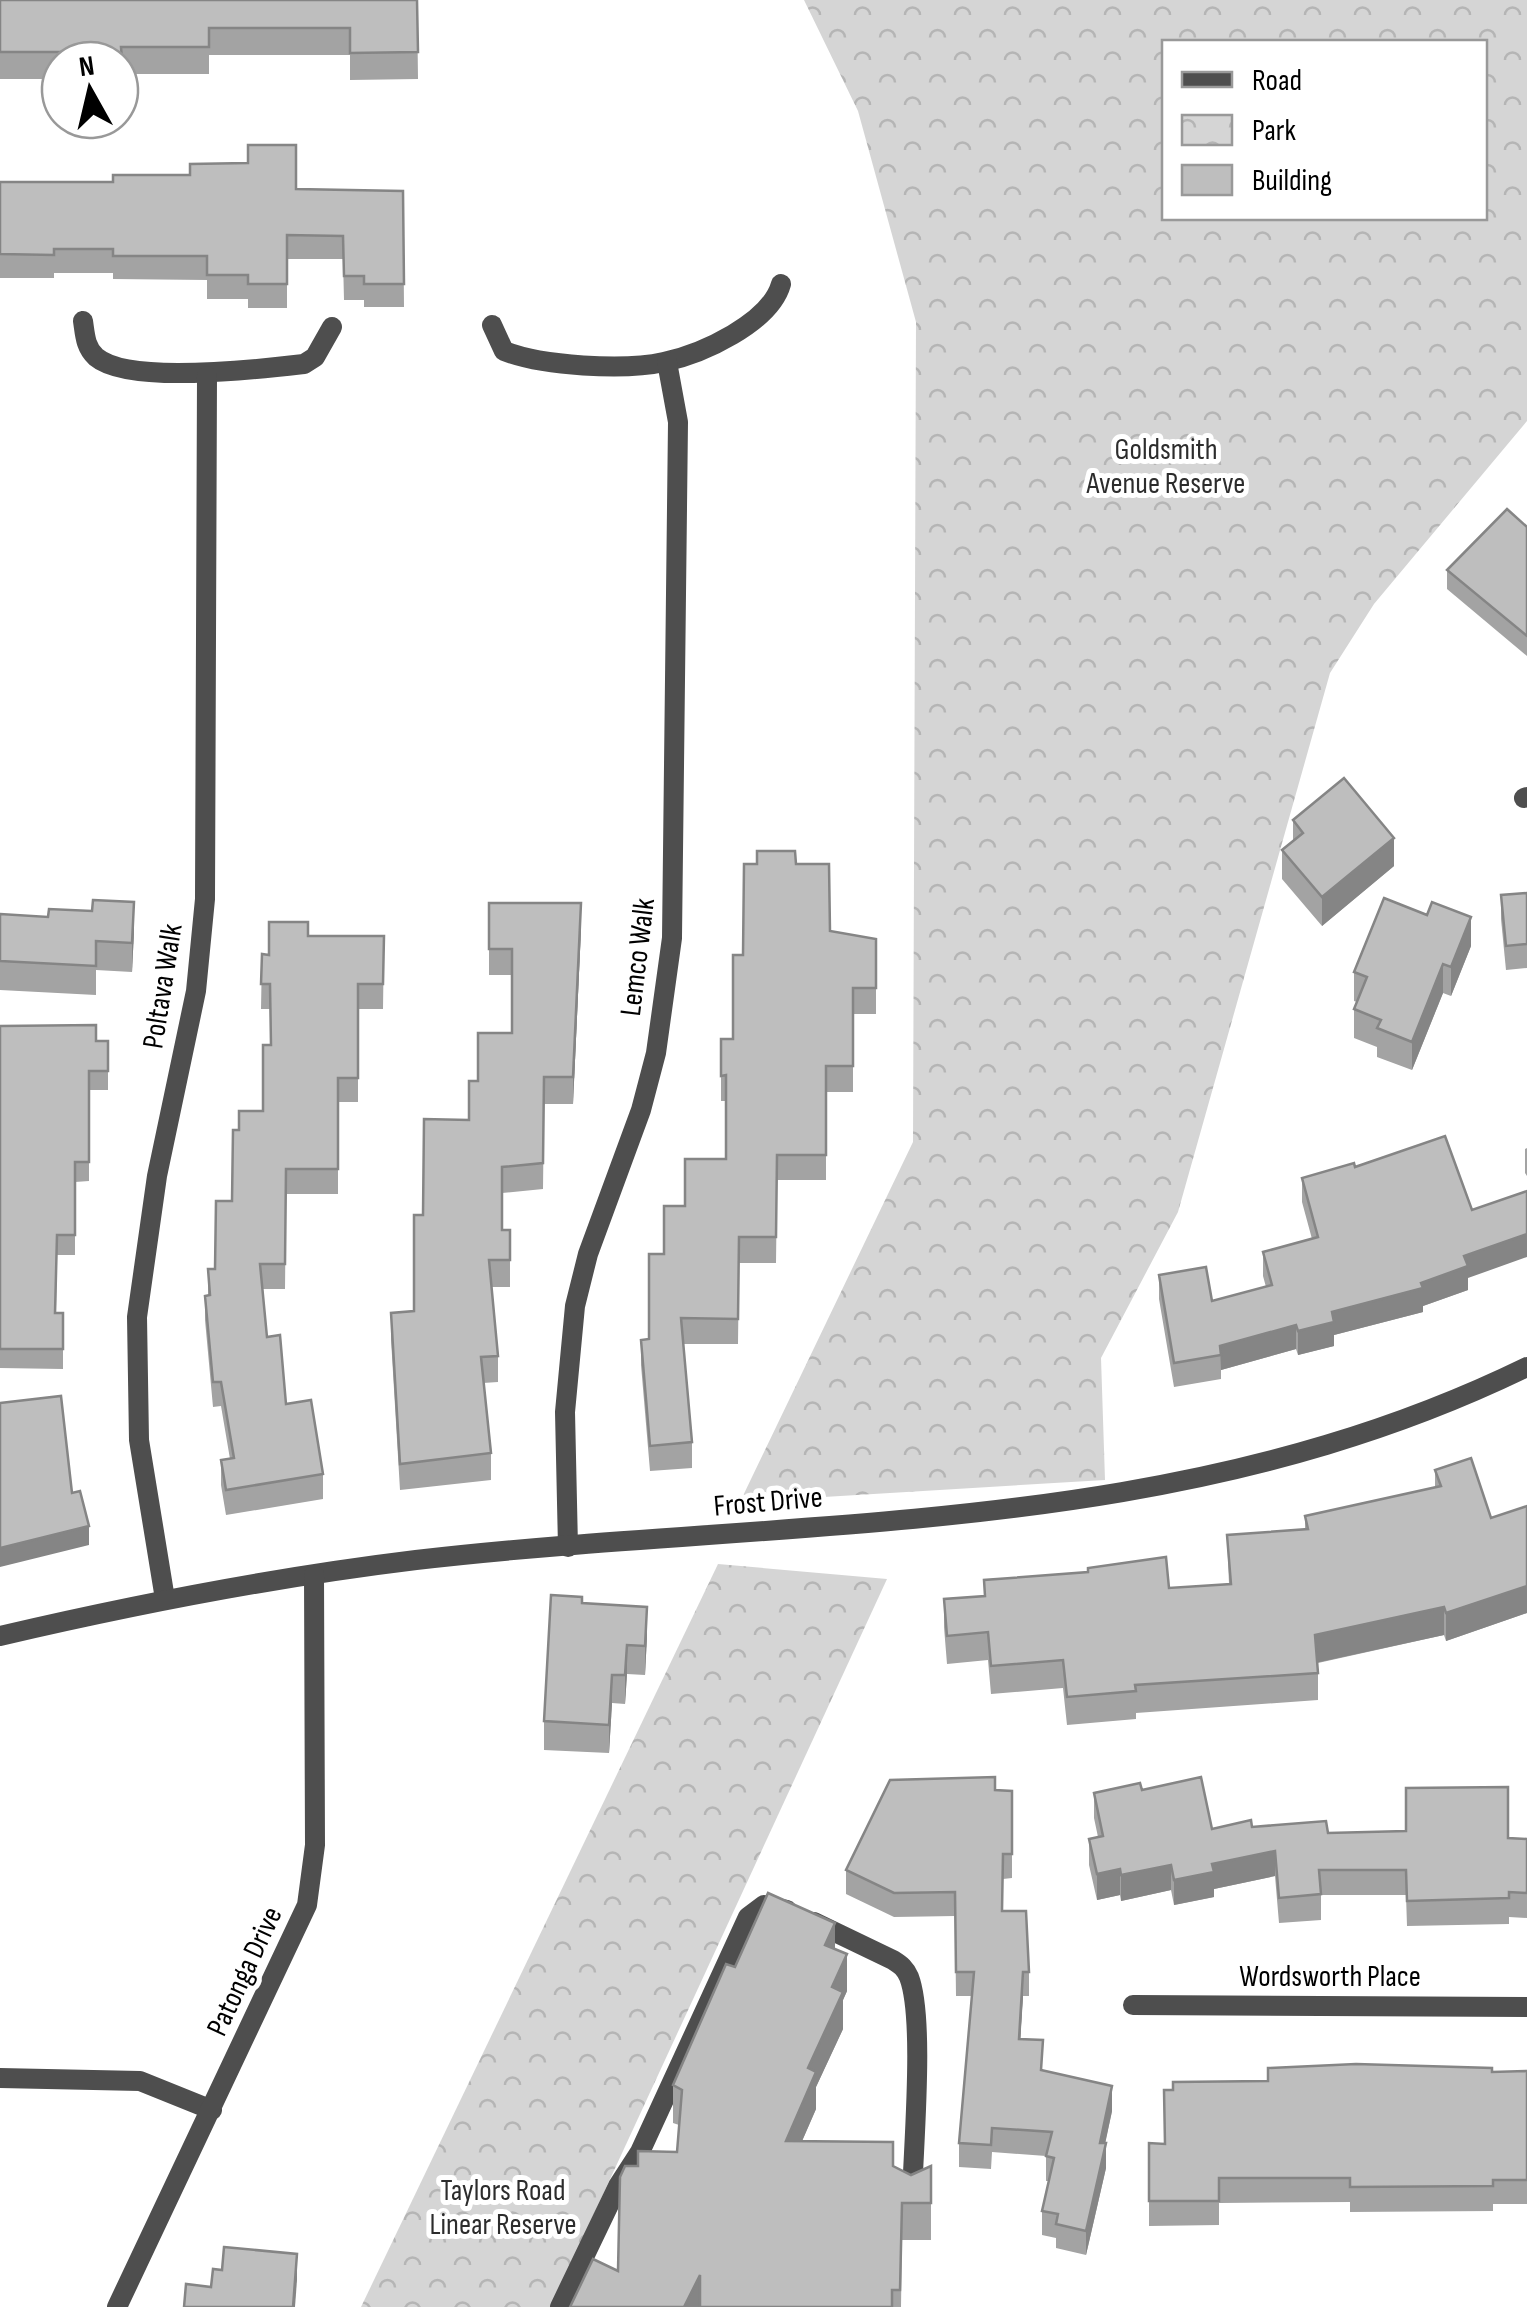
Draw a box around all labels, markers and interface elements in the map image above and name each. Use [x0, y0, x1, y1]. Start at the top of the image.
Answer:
north arrow [40, 40, 140, 140]
legend [1162, 40, 1487, 220]
text: N [77, 49, 96, 84]
text: Road [1252, 63, 1302, 99]
text: Park [1252, 113, 1296, 149]
text: Building [1252, 163, 1332, 199]
park label: Goldsmith Avenue Reserve [1086, 432, 1245, 502]
street label: Lemco Walk [613, 896, 663, 1018]
street label: Poltava Walk [135, 921, 191, 1051]
street label: Frost Drive [712, 1479, 824, 1525]
street label: Patonga Drive [199, 1901, 290, 2042]
street label: Wordsworth Place [1239, 1959, 1421, 1995]
park label: Taylors Road Linear Reserve [429, 2173, 577, 2243]

